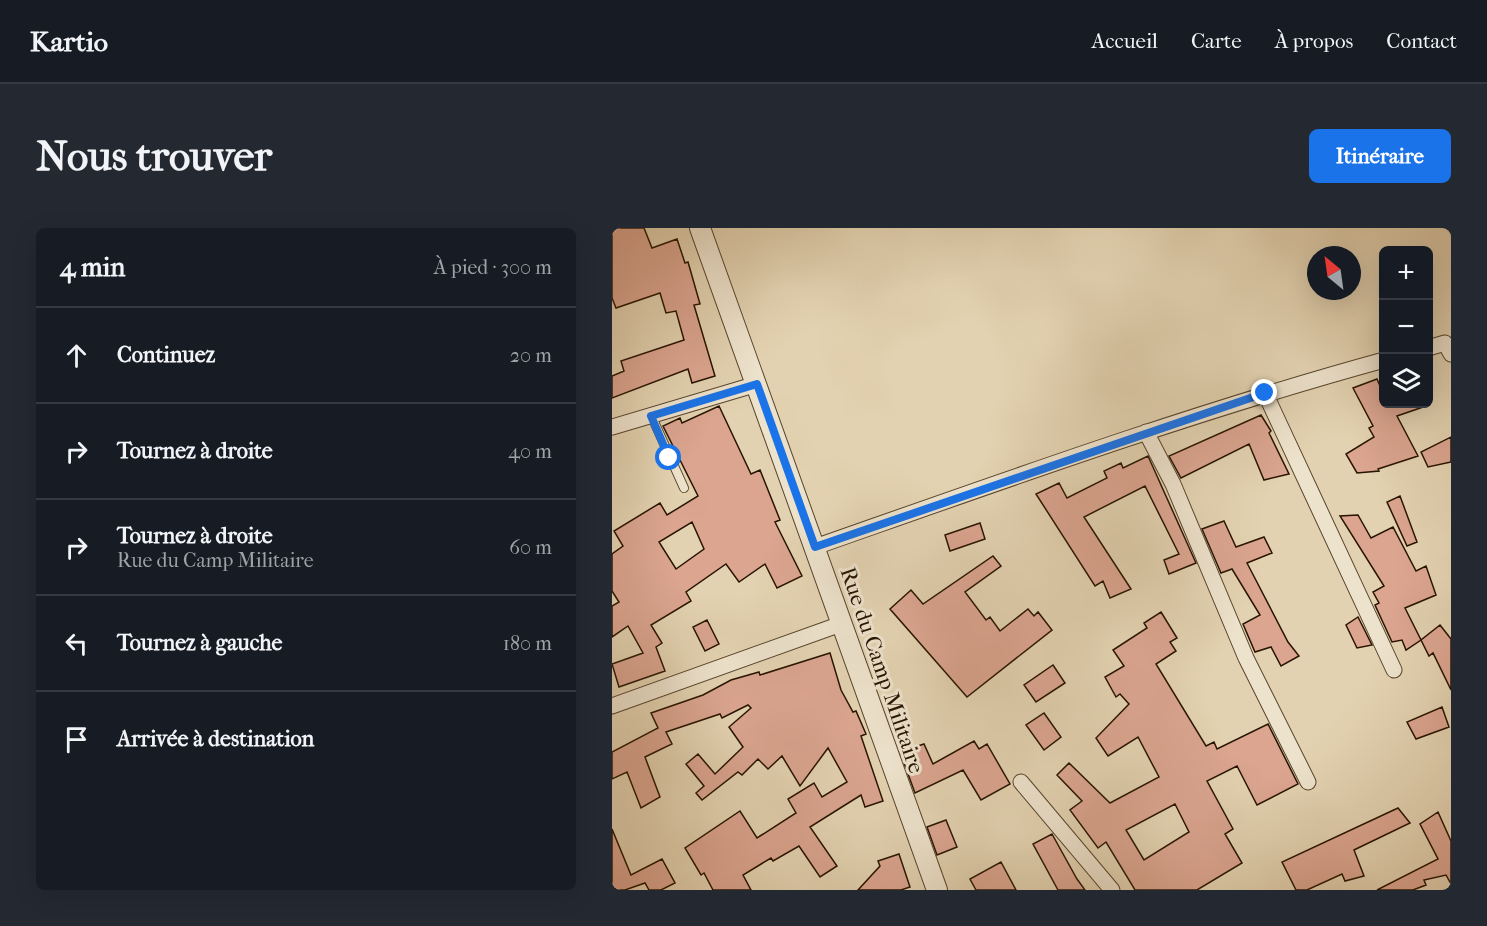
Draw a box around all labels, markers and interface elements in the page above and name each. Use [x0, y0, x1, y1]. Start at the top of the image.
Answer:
text: Kartio [30, 25, 108, 58]
text: Accueil [1092, 29, 1158, 53]
text: Carte [1191, 29, 1242, 53]
text: À propos [1275, 29, 1353, 53]
text: Contact [1386, 29, 1457, 53]
button: Itinéraire [1309, 129, 1451, 183]
text: Nous trouver [36, 132, 272, 181]
north arrow [1307, 246, 1361, 300]
map controls [1379, 246, 1433, 408]
button: + [1379, 246, 1433, 300]
text: 4 min [60, 252, 125, 283]
text: À pied · 300 m [434, 256, 552, 279]
button: − [1379, 300, 1433, 354]
icon: ahead [60, 339, 93, 372]
text: Continuez [117, 342, 215, 368]
text: 20 m [510, 344, 552, 367]
button: layers [1379, 354, 1433, 408]
route end [1251, 379, 1277, 405]
icon: right [60, 435, 93, 468]
text: Tournez à droite [117, 438, 273, 464]
text: 40 m [508, 440, 552, 463]
route start [655, 444, 681, 470]
text: Tournez à droite [117, 523, 273, 549]
icon: right [60, 531, 93, 564]
text: 60 m [509, 536, 552, 559]
text: Rue du Camp Militaire [117, 549, 314, 572]
street label: Rue du Camp Militaire [835, 564, 930, 777]
icon: left [60, 627, 93, 660]
text: Tournez à gauche [117, 630, 282, 656]
text: 180 m [503, 632, 552, 655]
icon: arrive [60, 723, 93, 756]
text: Arrivée à destination [117, 726, 314, 752]

